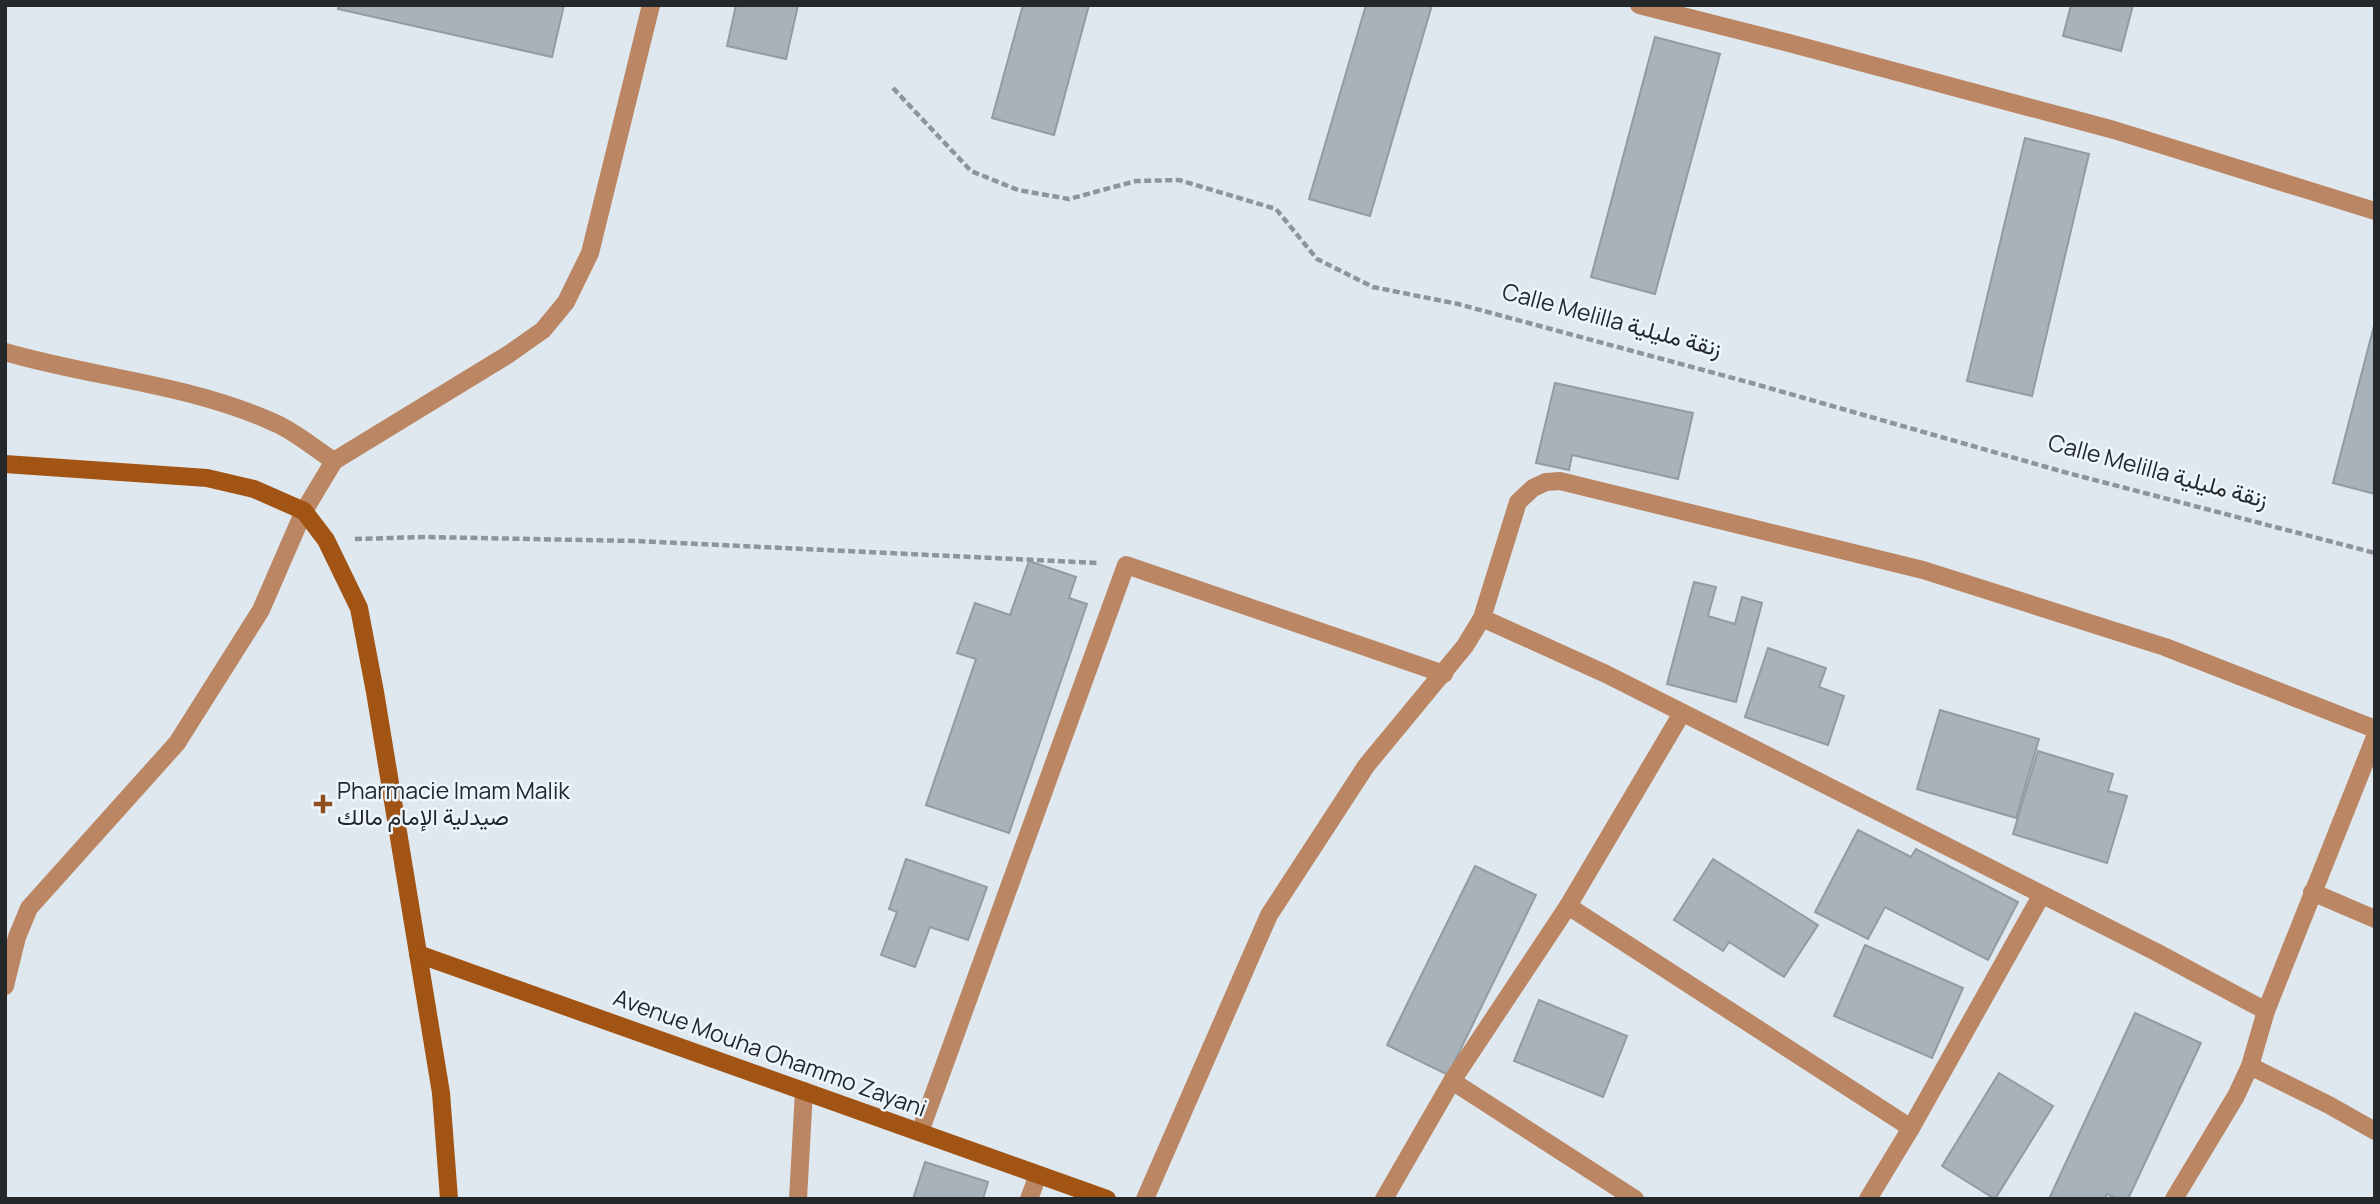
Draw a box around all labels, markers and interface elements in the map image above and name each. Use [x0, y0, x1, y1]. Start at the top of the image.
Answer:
street label: Calle Melilla زنقة مليلية [1499, 274, 1726, 364]
street label: Calle Melilla زنقة مليلية [2045, 425, 2272, 515]
place label: Pharmacie Imam Malik صيدلية الإمام مالك [337, 774, 570, 832]
marker: Pharmacie Imam Malik صيدلية الإمام مالك [315, 796, 331, 812]
street label: Avenue Mouha Ohammo Zayani [609, 980, 931, 1124]

